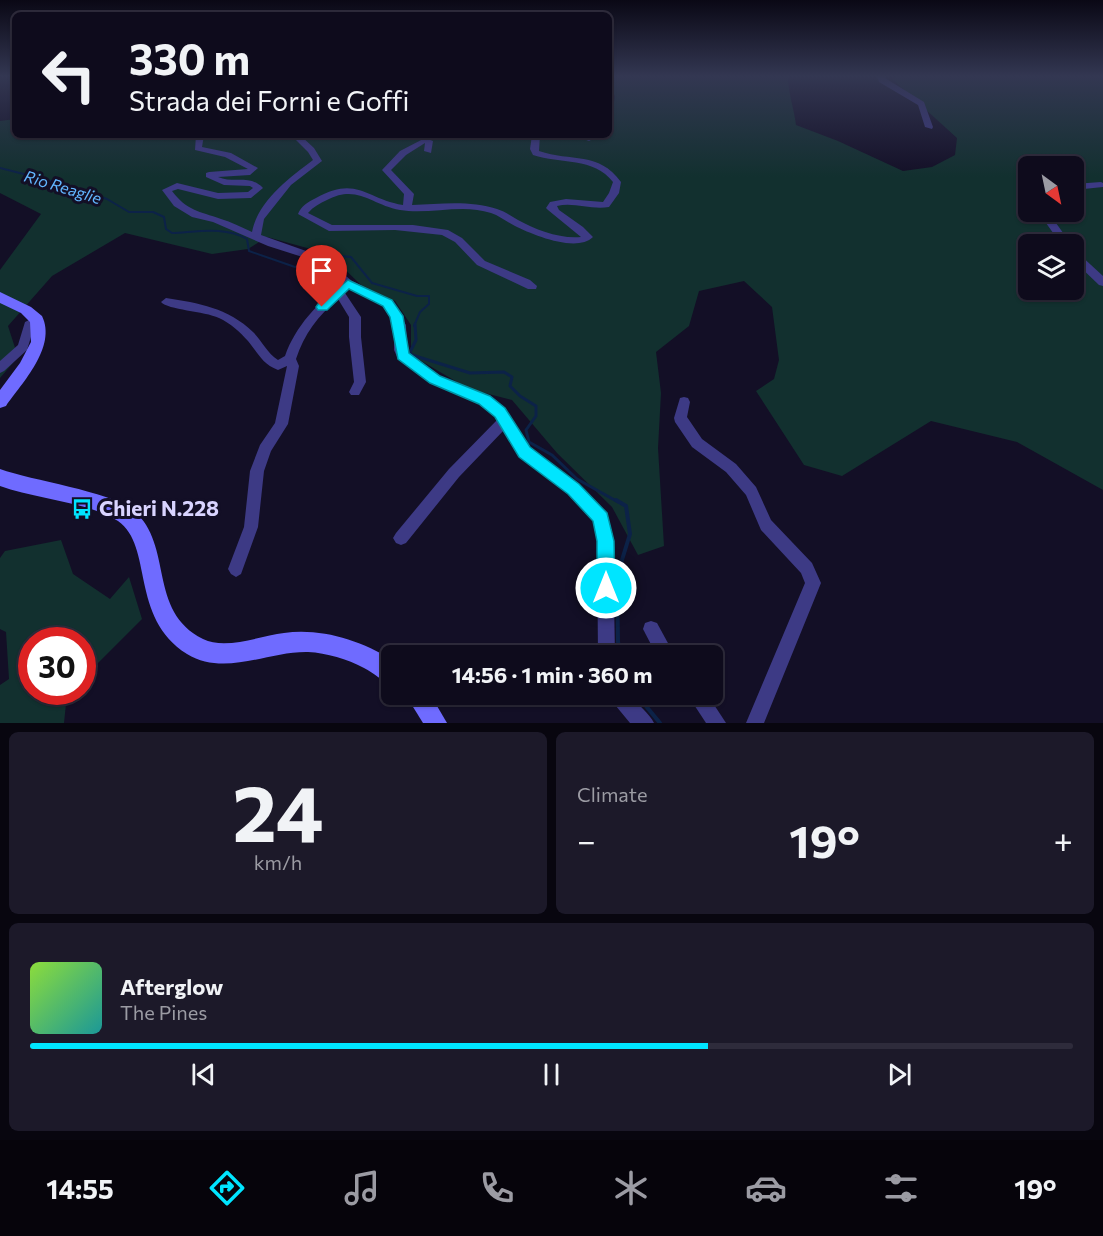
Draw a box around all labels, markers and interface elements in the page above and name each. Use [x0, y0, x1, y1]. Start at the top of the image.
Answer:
text: 330 m [129, 32, 250, 84]
icon: left [30, 36, 108, 114]
text: Strada dei Forni e Goffi [129, 84, 409, 117]
north arrow [1018, 156, 1084, 222]
map controls [1018, 156, 1084, 300]
water label: Rio Reaglie [22, 166, 105, 207]
button: layers [1018, 234, 1084, 300]
pin [296, 245, 347, 307]
icon: arrive [305, 254, 338, 287]
place label: Chieri N.228 [99, 495, 219, 520]
bus stop icon: Chieri N.228 [70, 497, 94, 521]
position arrow [574, 556, 638, 620]
speed limit sign: 30 [18, 627, 96, 705]
text: 14:56 · 1 min · 360 m [452, 661, 652, 688]
text: 24 [232, 763, 324, 858]
text: Climate [577, 782, 647, 806]
text: 19° [789, 812, 860, 867]
text: − [577, 819, 596, 860]
text: + [1054, 819, 1073, 860]
text: km/h [254, 850, 302, 874]
text: Afterglow [120, 973, 223, 1000]
text: The Pines [120, 1000, 207, 1024]
icon: previous [187, 1058, 220, 1091]
icon: pause [535, 1058, 568, 1091]
icon: next [883, 1058, 916, 1091]
icon: directions [206, 1167, 248, 1209]
icon: music [341, 1167, 383, 1209]
icon: phone [476, 1167, 518, 1209]
icon: climate [610, 1167, 652, 1209]
icon: car [745, 1167, 787, 1209]
icon: filters [880, 1167, 922, 1209]
text: 14:55 [46, 1172, 114, 1205]
text: 19° [1014, 1172, 1057, 1205]

